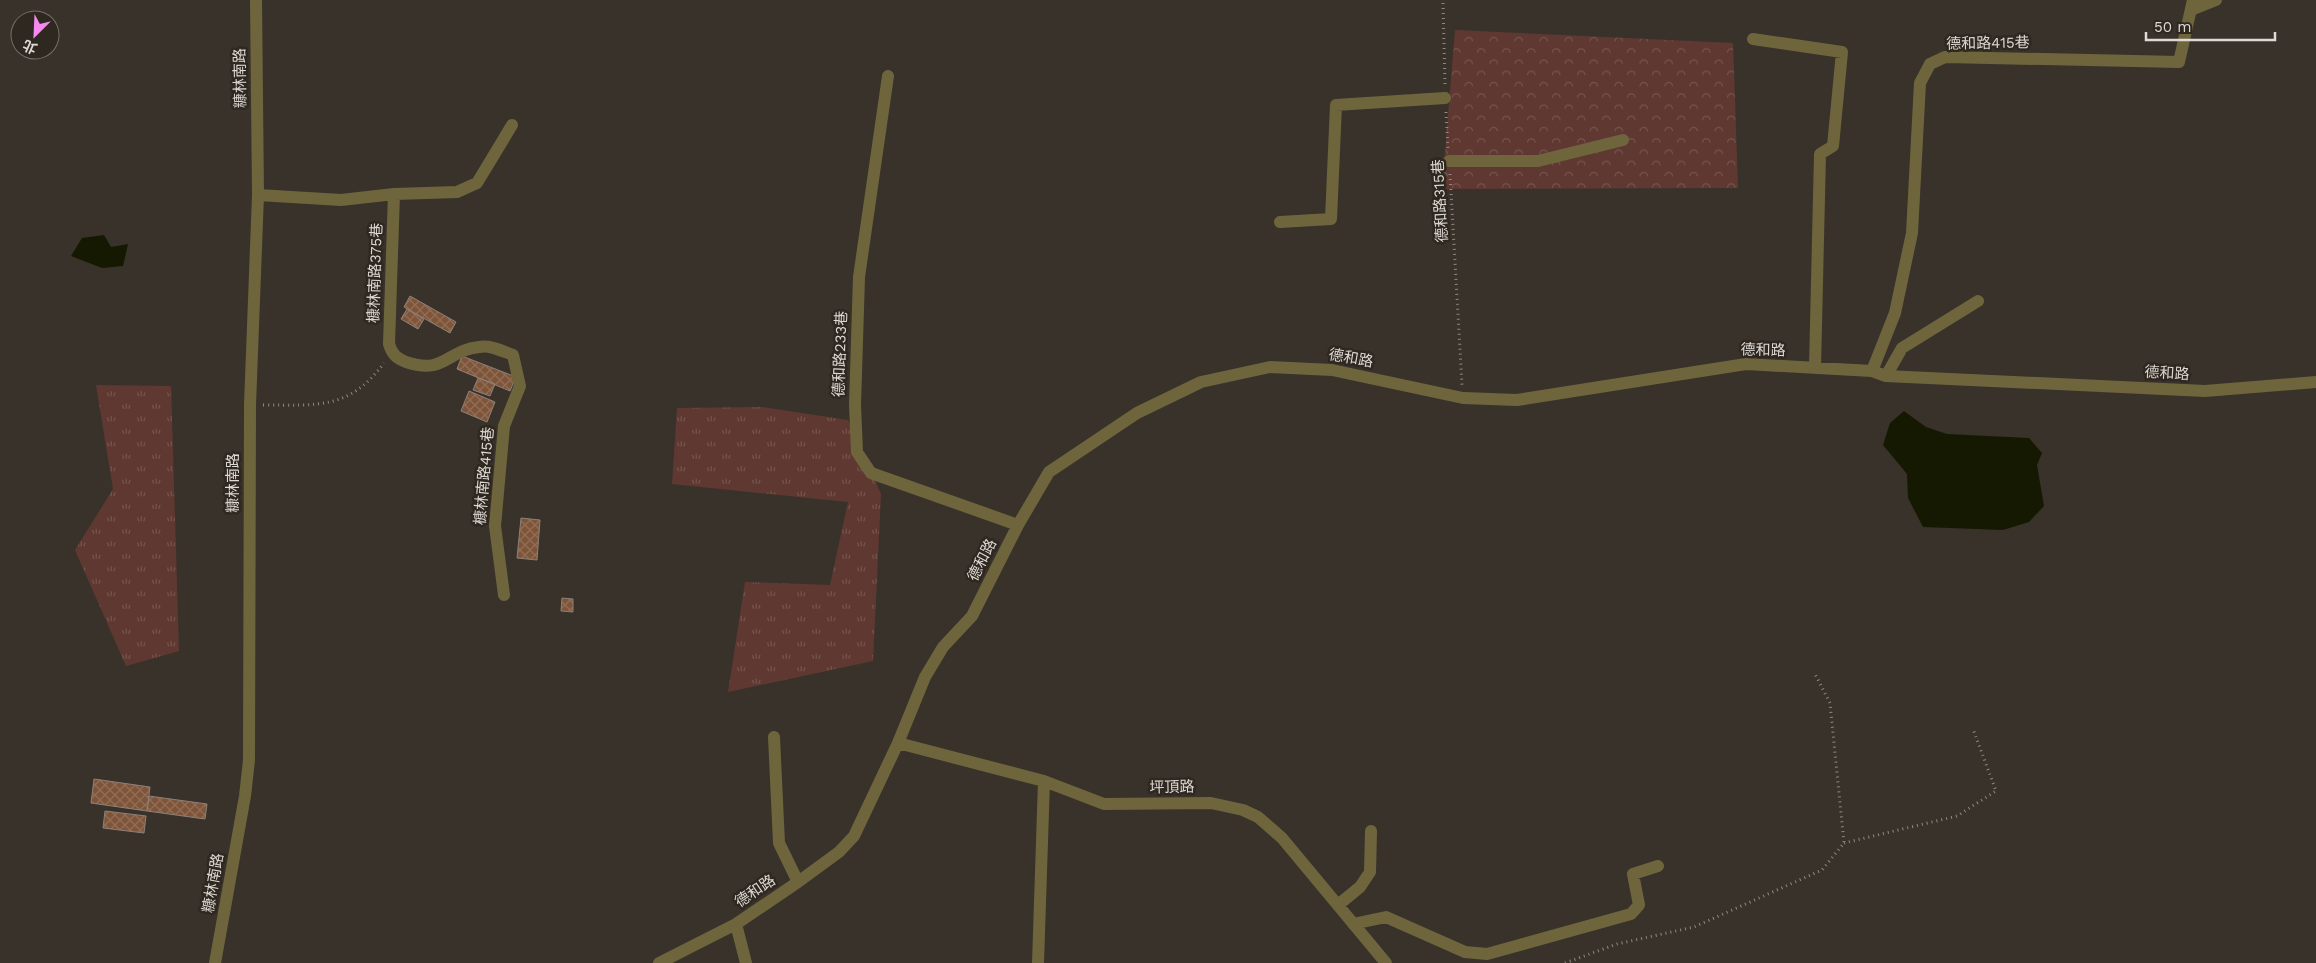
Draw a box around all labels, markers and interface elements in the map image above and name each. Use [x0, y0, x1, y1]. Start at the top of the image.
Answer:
north arrow [10, 10, 60, 60]
scale bar [2146, 10, 2275, 42]
text: 50 m [2154, 18, 2191, 36]
street label: 德和路415巷 [1946, 33, 2030, 53]
text: 北 [20, 37, 39, 57]
street label: 糠林南路 [230, 48, 250, 108]
street label: 德和路315巷 [1429, 159, 1451, 243]
street label: 槺林南路375巷 [364, 223, 386, 323]
street label: 德和路233巷 [830, 311, 850, 397]
street label: 德和路 [1740, 341, 1786, 359]
street label: 德和路 [1327, 345, 1375, 371]
street label: 德和路 [2144, 363, 2190, 383]
street label: 槺林南路415巷 [471, 426, 497, 526]
street label: 糠林南路 [224, 453, 242, 513]
street label: 德和路 [964, 536, 1000, 584]
street label: 坪頂路 [1149, 778, 1195, 796]
street label: 糠林南路 [199, 852, 227, 914]
street label: 德和路 [731, 871, 779, 911]

